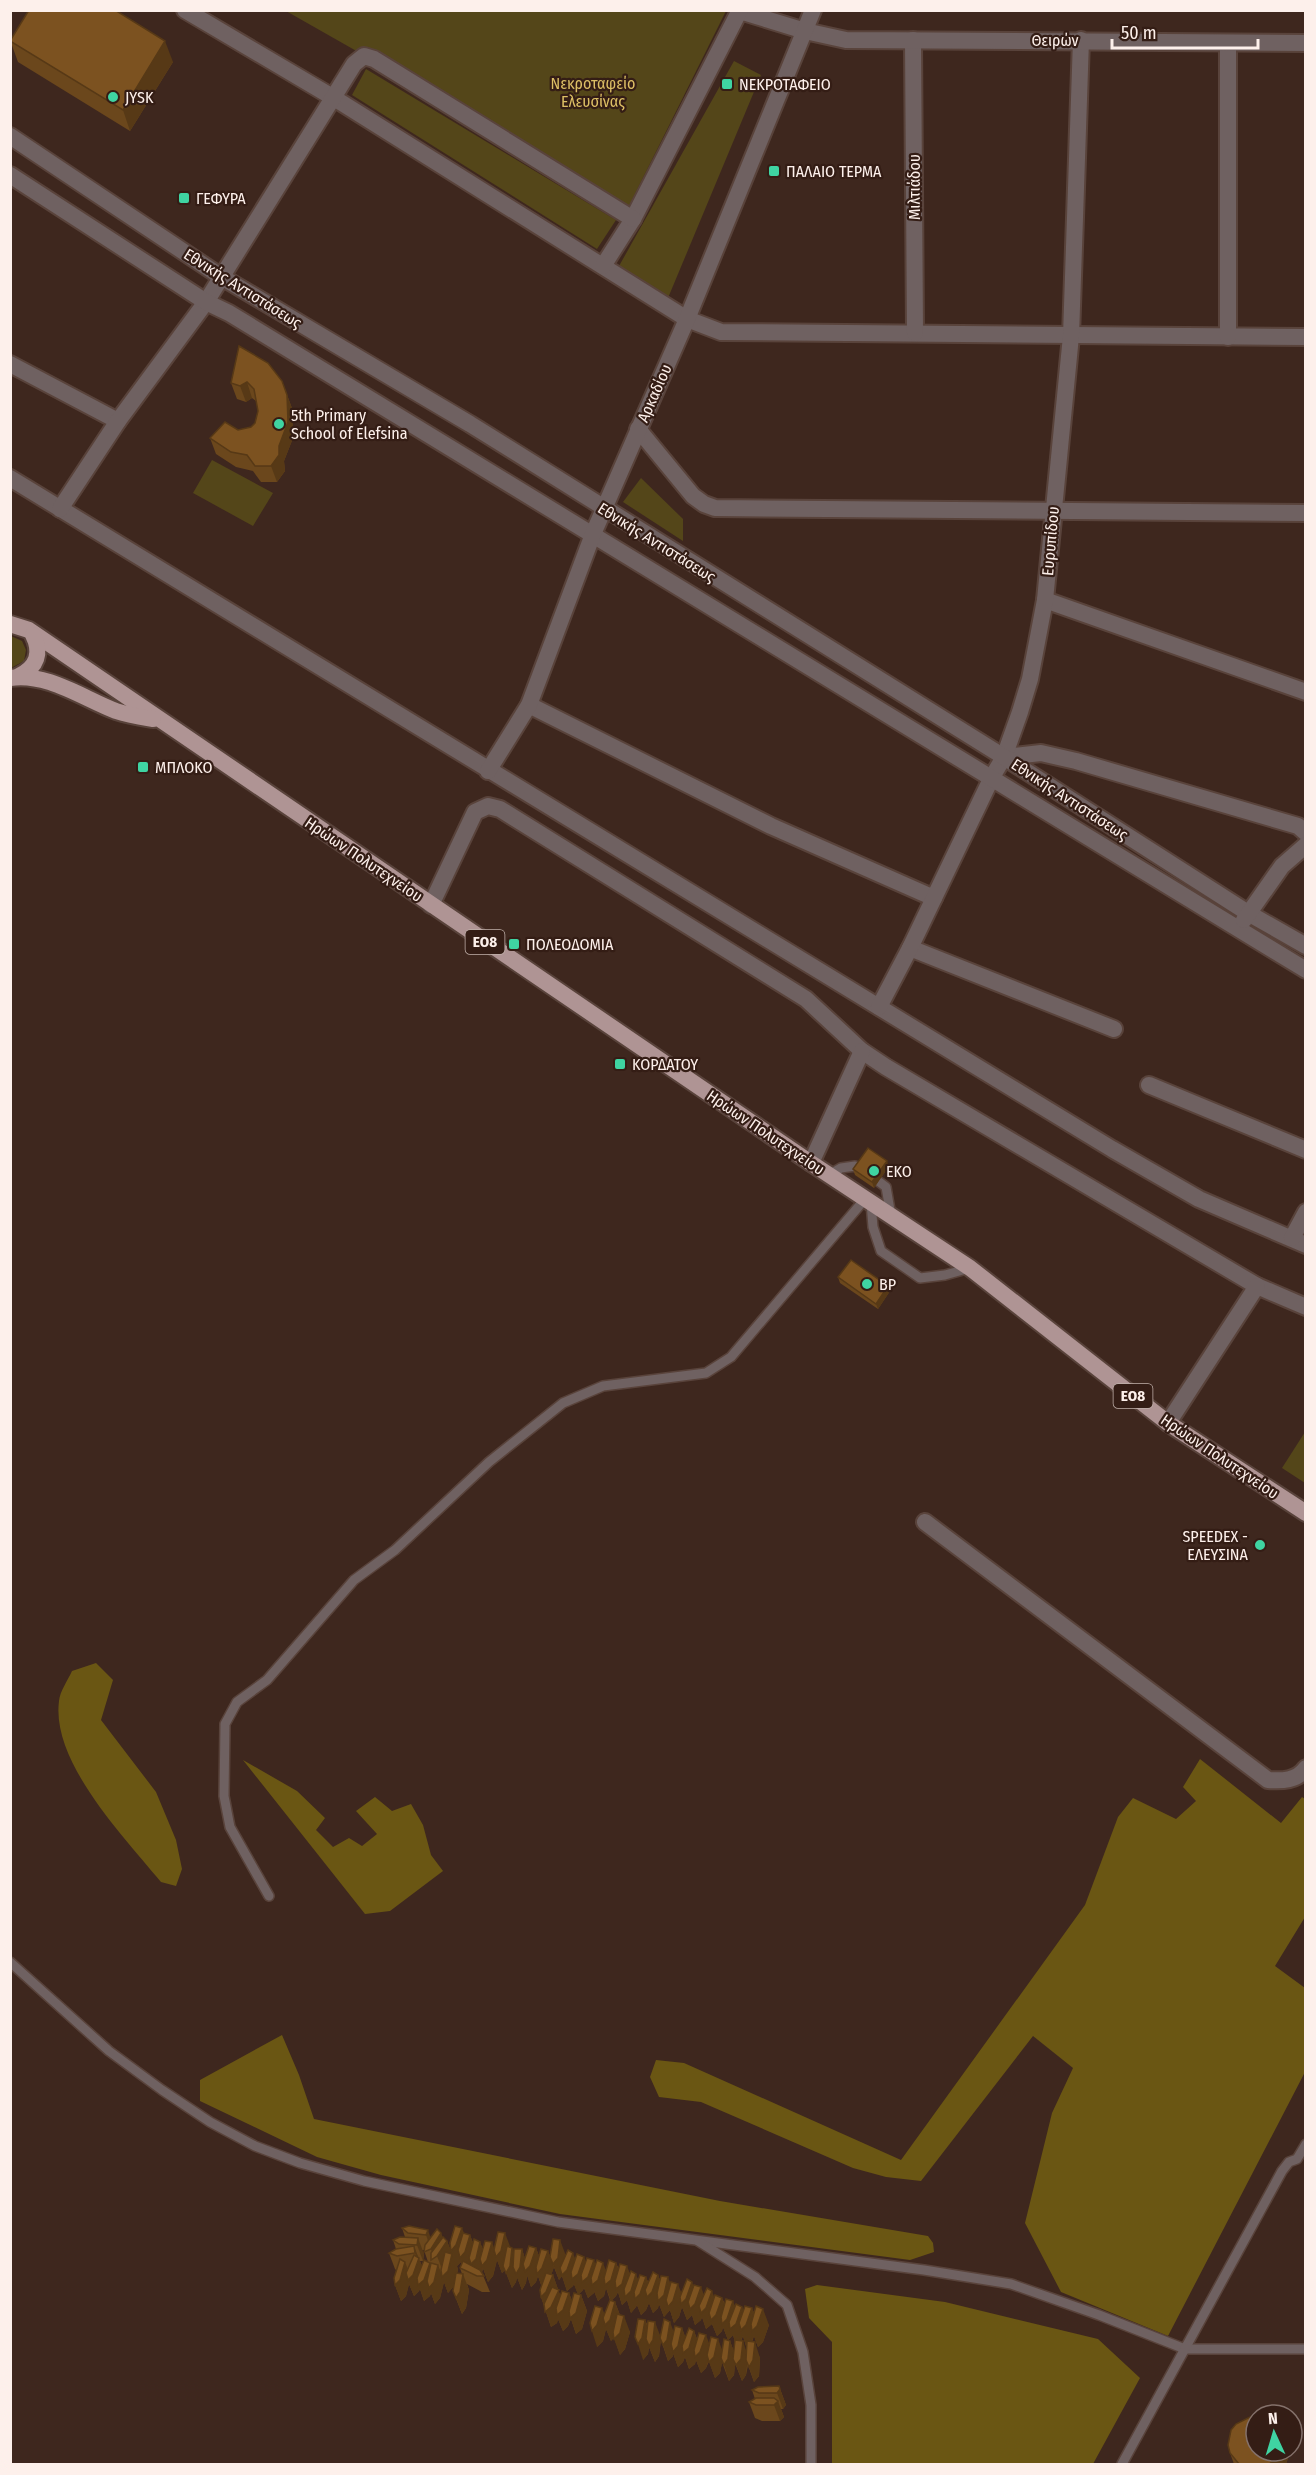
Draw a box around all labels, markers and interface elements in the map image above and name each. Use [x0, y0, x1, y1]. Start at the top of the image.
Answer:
scale bar [1112, 12, 1258, 50]
text: 50 m [1121, 22, 1157, 44]
street label: Θειρών [1031, 31, 1079, 50]
park label: Νεκροταφείο Ελευσίνας [551, 74, 635, 111]
place label: ΝΕΚΡΟΤΑΦΕΙΟ [739, 75, 831, 94]
marker: ΝΕΚΡΟΤΑΦΕΙΟ [720, 77, 734, 91]
place label: JYSK [125, 88, 154, 107]
marker: JYSK [106, 90, 120, 104]
street label: Μιλτιάδου [905, 154, 924, 220]
place label: ΠΑΛΑΙΟ ΤΕΡΜΑ [786, 162, 882, 181]
marker: ΠΑΛΑΙΟ ΤΕΡΜΑ [767, 164, 781, 178]
place label: ΓΕΦΥΡΑ [196, 189, 246, 208]
marker: ΓΕΦΥΡΑ [177, 191, 191, 205]
street label: Εθνικής Αντιστάσεως [180, 245, 305, 332]
street label: Αρκαδίου [633, 361, 676, 425]
place label: 5th Primary School of Elefsina [291, 406, 408, 443]
marker: 5th Primary School of Elefsina [272, 417, 286, 431]
street label: Εθνικής Αντιστάσεως [594, 499, 719, 586]
street label: Ευρυπίδου [1038, 506, 1063, 576]
street label: Εθνικής Αντιστάσεως [1008, 755, 1132, 844]
place label: ΜΠΛΟΚΟ [155, 758, 213, 777]
marker: ΜΠΛΟΚΟ [136, 760, 150, 774]
street label: Ηρώων Πολυτεχνείου [301, 813, 426, 906]
road number: ΕΟ8 [466, 930, 504, 954]
place label: ΠΟΛΕΟΔΟΜΙΑ [526, 935, 614, 954]
marker: ΠΟΛΕΟΔΟΜΙΑ [507, 937, 521, 951]
place label: ΚΟΡΔΑΤΟΥ [632, 1055, 698, 1074]
marker: ΚΟΡΔΑΤΟΥ [613, 1057, 627, 1071]
street label: Ηρώων Πολυτεχνείου [703, 1086, 828, 1179]
place label: EKO [886, 1162, 912, 1181]
marker: EKO [867, 1164, 881, 1178]
place label: BP [879, 1275, 896, 1294]
marker: BP [860, 1277, 874, 1291]
road number: ΕΟ8 [1114, 1384, 1152, 1408]
street label: Ηρώων Πολυτεχνείου [1157, 1410, 1282, 1503]
place label: SPEEDEX - ΕΛΕΥΣΙΝΑ [1182, 1527, 1249, 1564]
marker: SPEEDEX - ΕΛΕΥΣΙΝΑ [1253, 1538, 1267, 1552]
north arrow [1244, 2403, 1304, 2463]
text: N [1268, 2409, 1278, 2428]

